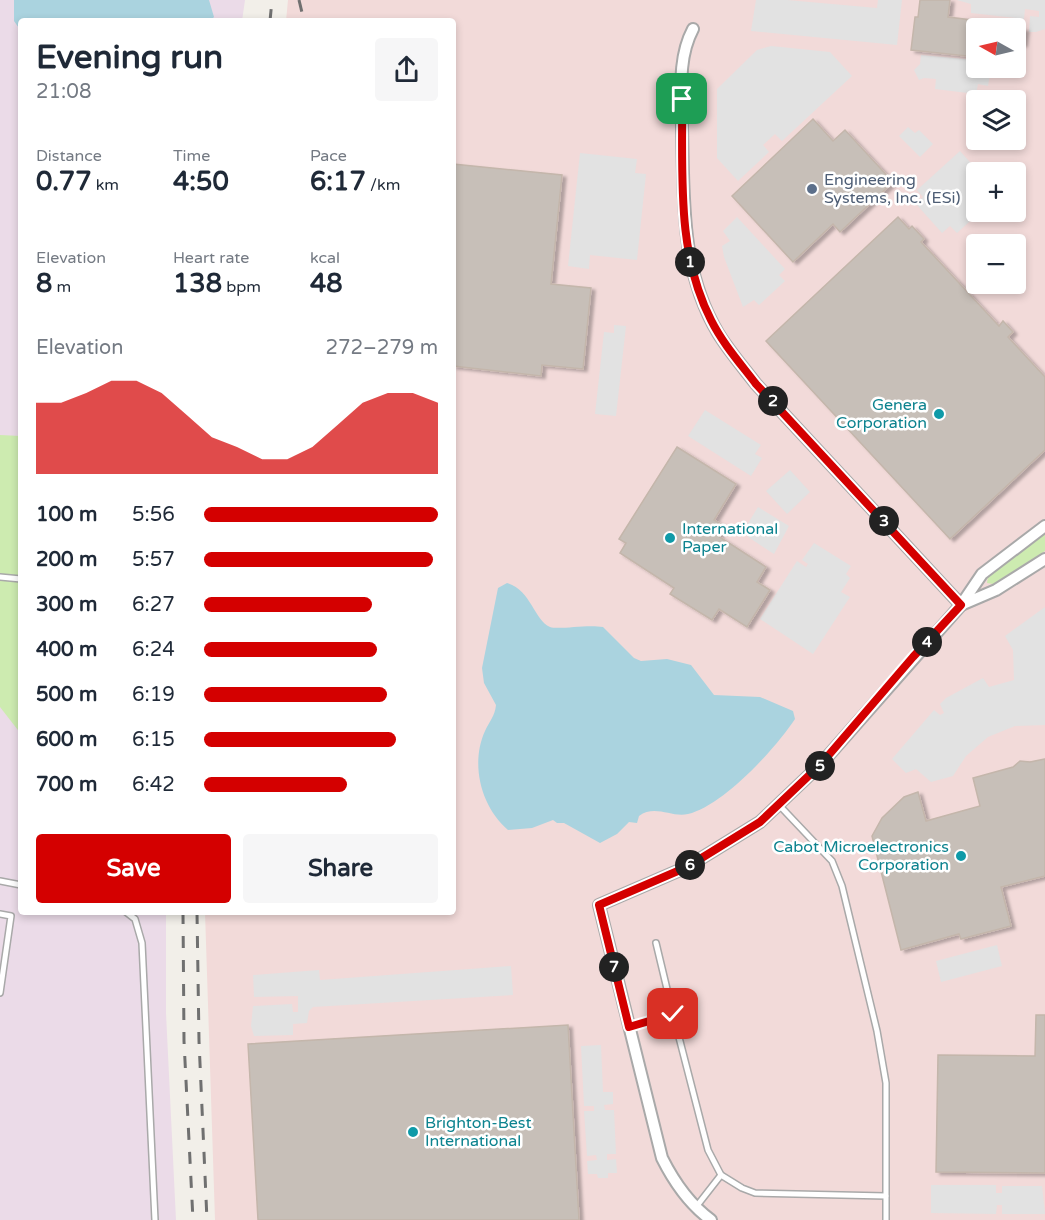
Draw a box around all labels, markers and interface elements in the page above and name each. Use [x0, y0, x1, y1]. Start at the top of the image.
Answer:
north arrow [966, 18, 1026, 78]
map controls [966, 18, 1026, 294]
text: Evening run [36, 38, 223, 77]
button: share [375, 38, 438, 101]
pin [656, 73, 707, 124]
text: 21:08 [36, 80, 91, 104]
icon: arrive [665, 82, 698, 115]
button: layers [966, 90, 1026, 150]
text: Distance [36, 146, 102, 166]
text: Time [173, 146, 210, 166]
text: Pace [310, 146, 347, 166]
button: + [966, 162, 1026, 222]
text: 0.77 [36, 166, 91, 197]
text: 4:50 [173, 166, 229, 197]
text: 6:17 [310, 166, 366, 197]
place label: Engineering Systems, Inc. (ESi) [824, 170, 960, 208]
text: km [91, 175, 119, 195]
text: /km [366, 175, 400, 195]
marker: Engineering Systems, Inc. (ESi) [805, 182, 819, 196]
button: − [966, 234, 1026, 294]
pin: 1 [675, 247, 705, 277]
text: Elevation [36, 248, 106, 268]
text: Heart rate [173, 248, 249, 268]
text: kcal [310, 248, 340, 268]
text: 1 [685, 252, 695, 272]
text: 8 [36, 268, 52, 299]
text: 138 [173, 268, 222, 299]
text: 48 [310, 268, 343, 299]
text: m [52, 277, 71, 297]
text: bpm [222, 277, 261, 297]
text: Elevation [36, 336, 123, 360]
text: 272–279 m [325, 336, 438, 360]
pin: 2 [758, 386, 788, 416]
text: 2 [768, 391, 778, 411]
place label: Genera Corporation [836, 395, 927, 433]
marker: Genera Corporation [932, 407, 946, 421]
text: 100 m [36, 503, 97, 527]
text: 5:56 [132, 503, 175, 527]
pin: 3 [869, 506, 899, 536]
text: 3 [879, 511, 889, 531]
place label: International Paper [682, 519, 778, 557]
marker: International Paper [663, 531, 677, 545]
text: 200 m [36, 548, 97, 572]
text: 5:57 [132, 548, 175, 572]
text: 300 m [36, 593, 97, 617]
text: 6:27 [132, 593, 175, 617]
pin: 4 [912, 627, 942, 657]
text: 4 [922, 632, 932, 652]
text: 400 m [36, 638, 97, 662]
text: 6:24 [132, 638, 175, 662]
text: 500 m [36, 683, 97, 707]
text: 6:19 [132, 683, 175, 707]
text: 600 m [36, 728, 97, 752]
text: 6:15 [132, 728, 175, 752]
pin: 5 [805, 751, 835, 781]
text: 5 [815, 756, 825, 776]
text: 700 m [36, 773, 97, 797]
text: 6:42 [132, 773, 175, 797]
button: Save [36, 834, 231, 903]
button: Share [243, 834, 438, 903]
place label: Cabot Microelectronics Corporation [773, 837, 949, 875]
marker: Cabot Microelectronics Corporation [954, 849, 968, 863]
pin: 6 [675, 850, 705, 880]
text: 6 [685, 855, 695, 875]
pin: 7 [599, 952, 629, 982]
text: 7 [609, 957, 619, 977]
pin [647, 988, 698, 1039]
icon: check [656, 997, 689, 1030]
place label: Brighton-Best International [425, 1113, 532, 1151]
marker: Brighton-Best International [406, 1125, 420, 1139]

